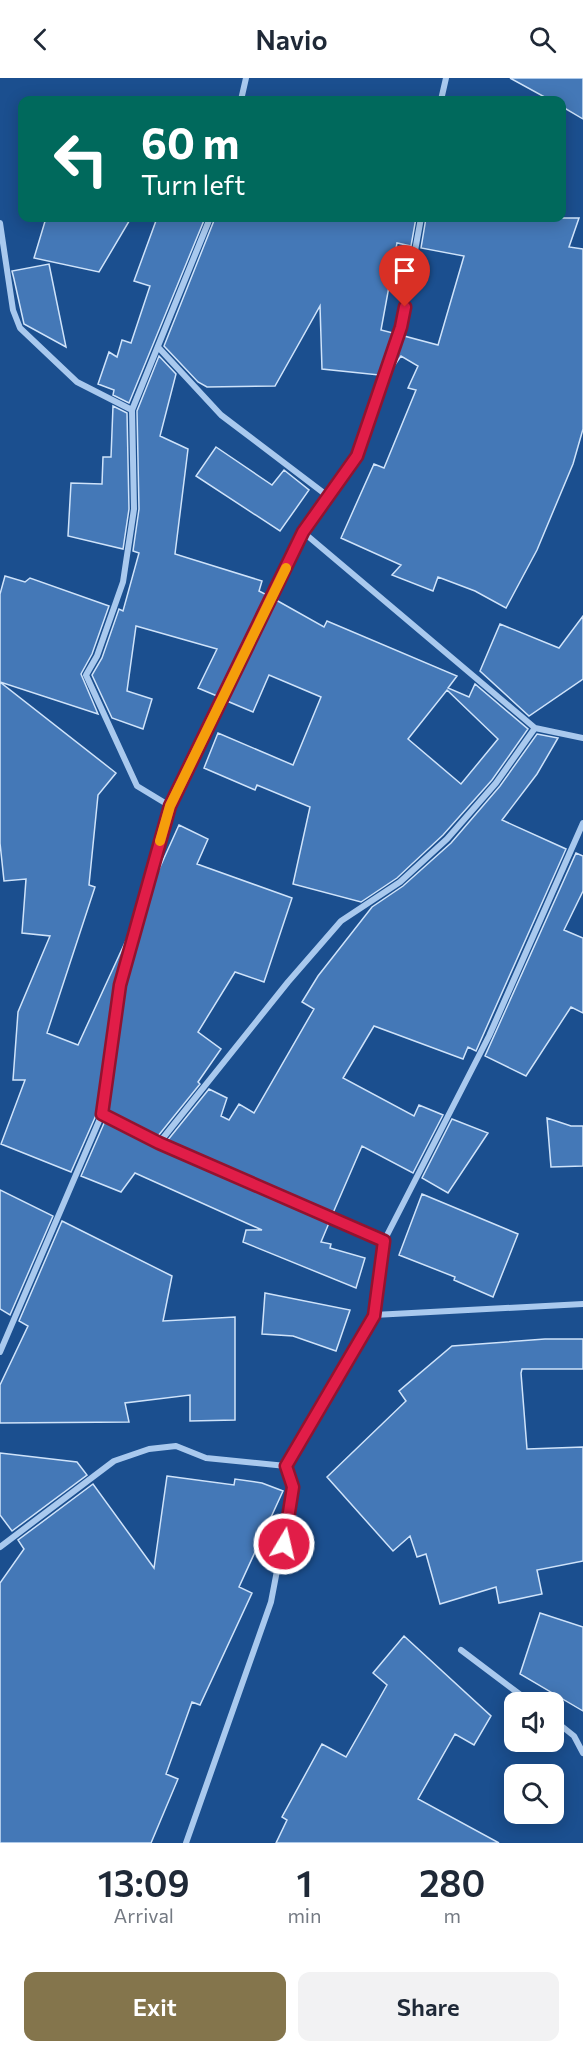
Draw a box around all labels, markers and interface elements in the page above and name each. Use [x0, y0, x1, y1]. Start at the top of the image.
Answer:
icon: back [24, 23, 57, 56]
text: Navio [255, 23, 328, 56]
icon: search [526, 23, 559, 56]
text: 60 m [141, 116, 240, 168]
icon: left [42, 120, 120, 198]
text: Turn left [141, 168, 245, 201]
pin [379, 245, 430, 307]
icon: arrive [388, 254, 421, 287]
position arrow [252, 1512, 316, 1576]
map controls [504, 1692, 564, 1824]
button: sound [504, 1692, 564, 1752]
button: search [504, 1764, 564, 1824]
text: 13:09 [98, 1860, 190, 1904]
text: 1 [296, 1860, 312, 1904]
text: 280 [419, 1860, 485, 1904]
text: Arrival [113, 1903, 174, 1927]
text: min [287, 1903, 321, 1927]
text: m [443, 1903, 461, 1927]
button: Exit [24, 1972, 286, 2041]
button: Share [298, 1972, 559, 2041]

